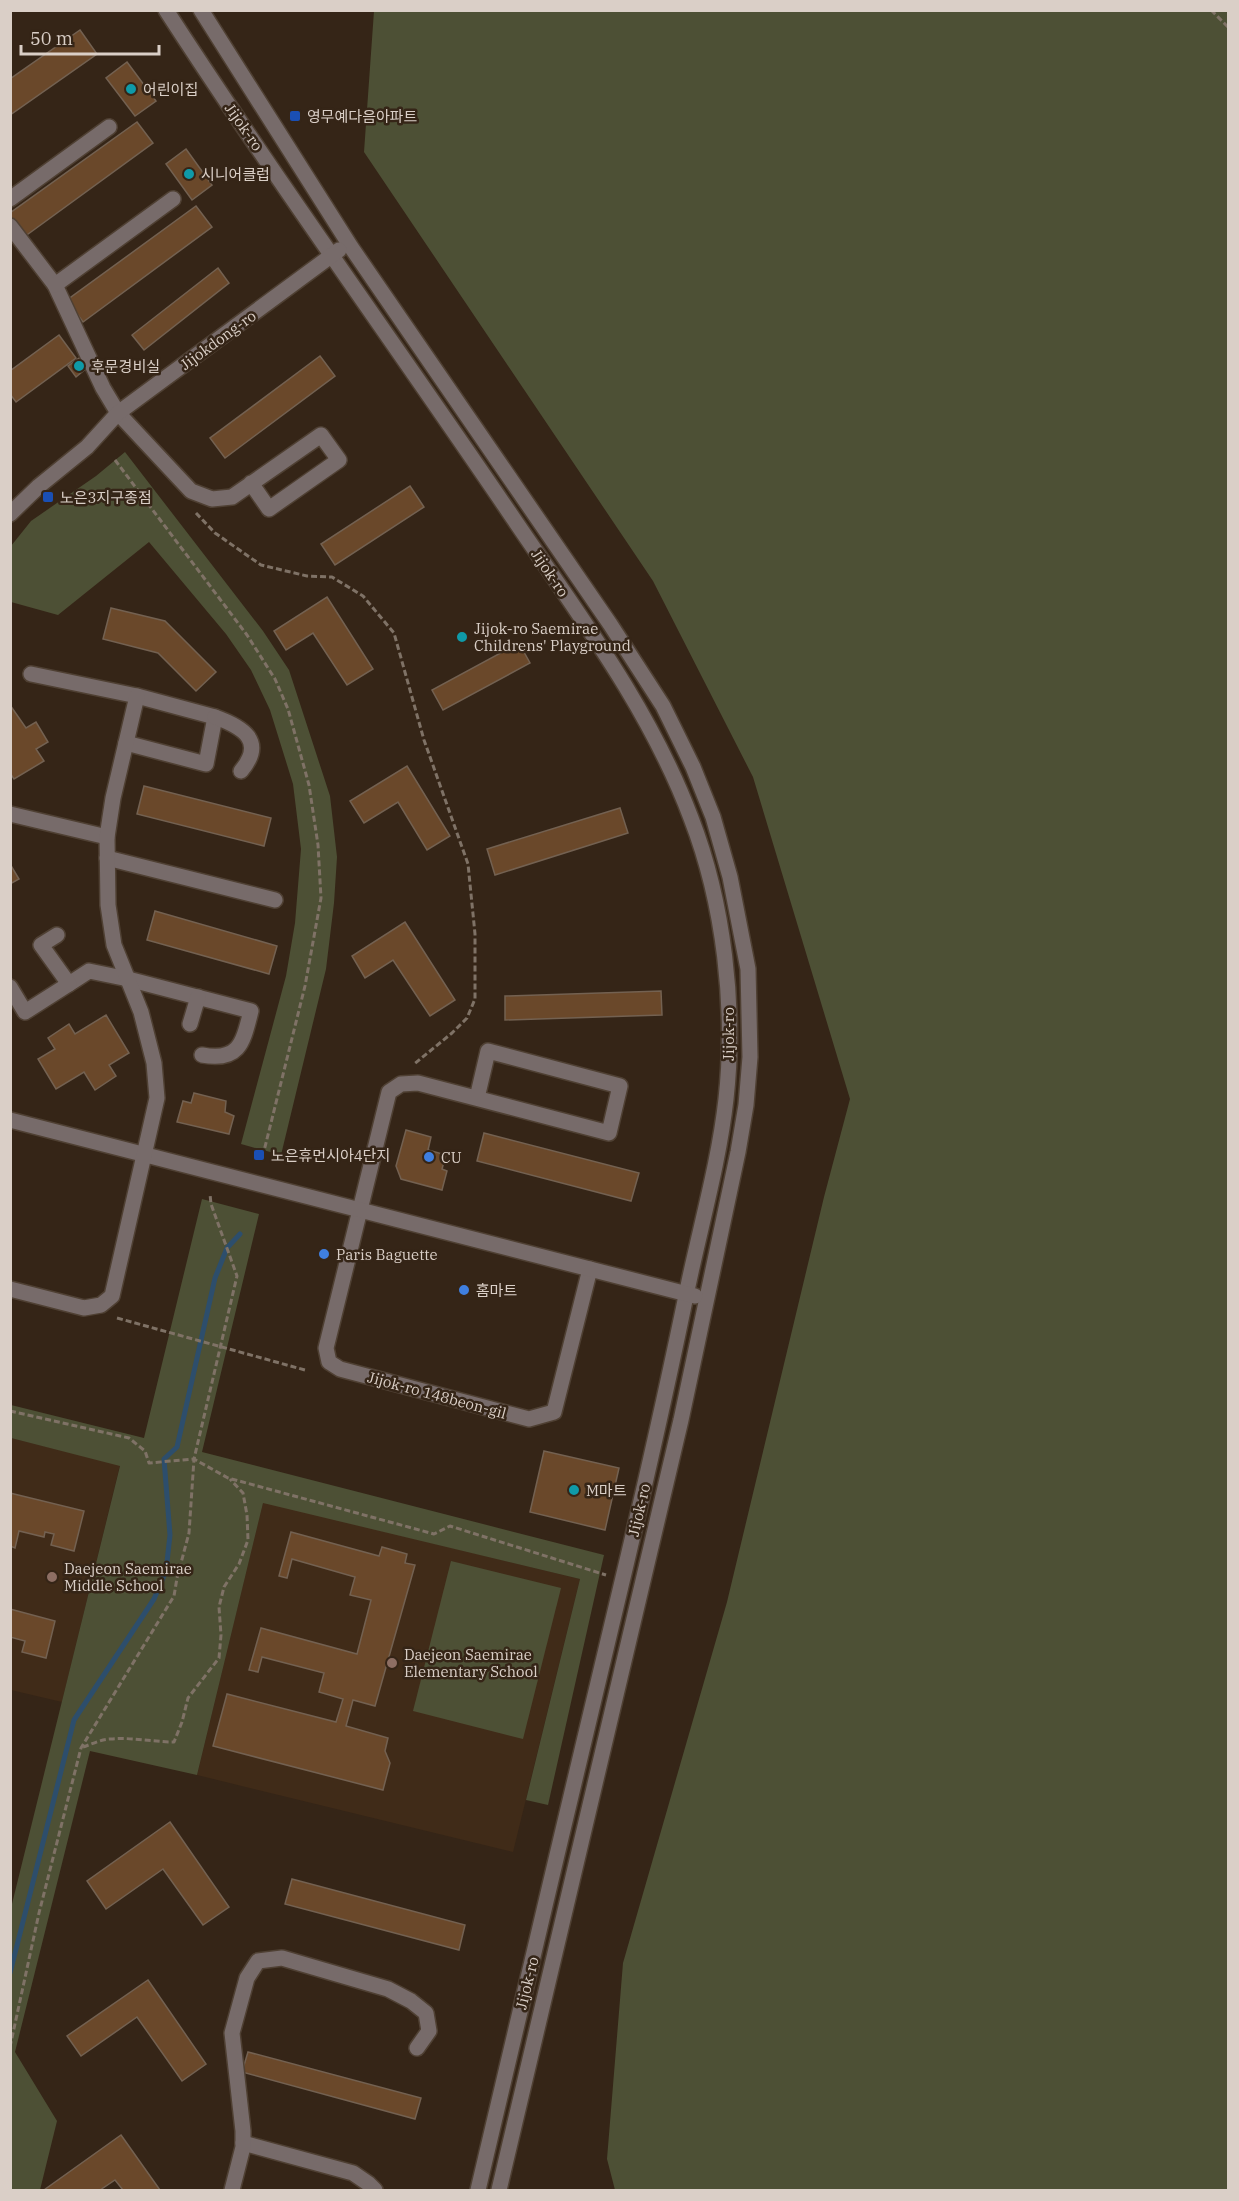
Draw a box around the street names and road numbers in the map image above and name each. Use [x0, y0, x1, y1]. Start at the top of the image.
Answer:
street label: Jijok-ro [221, 100, 267, 154]
street label: Jijokdong-ro [176, 306, 260, 374]
street label: Jijok-ro [527, 545, 573, 601]
street label: Jijok-ro [719, 1007, 738, 1061]
street label: Jijok-ro 148beon-gil [366, 1367, 508, 1423]
street label: Jijok-ro [624, 1482, 654, 1538]
street label: Jijok-ro [511, 1955, 543, 2011]

